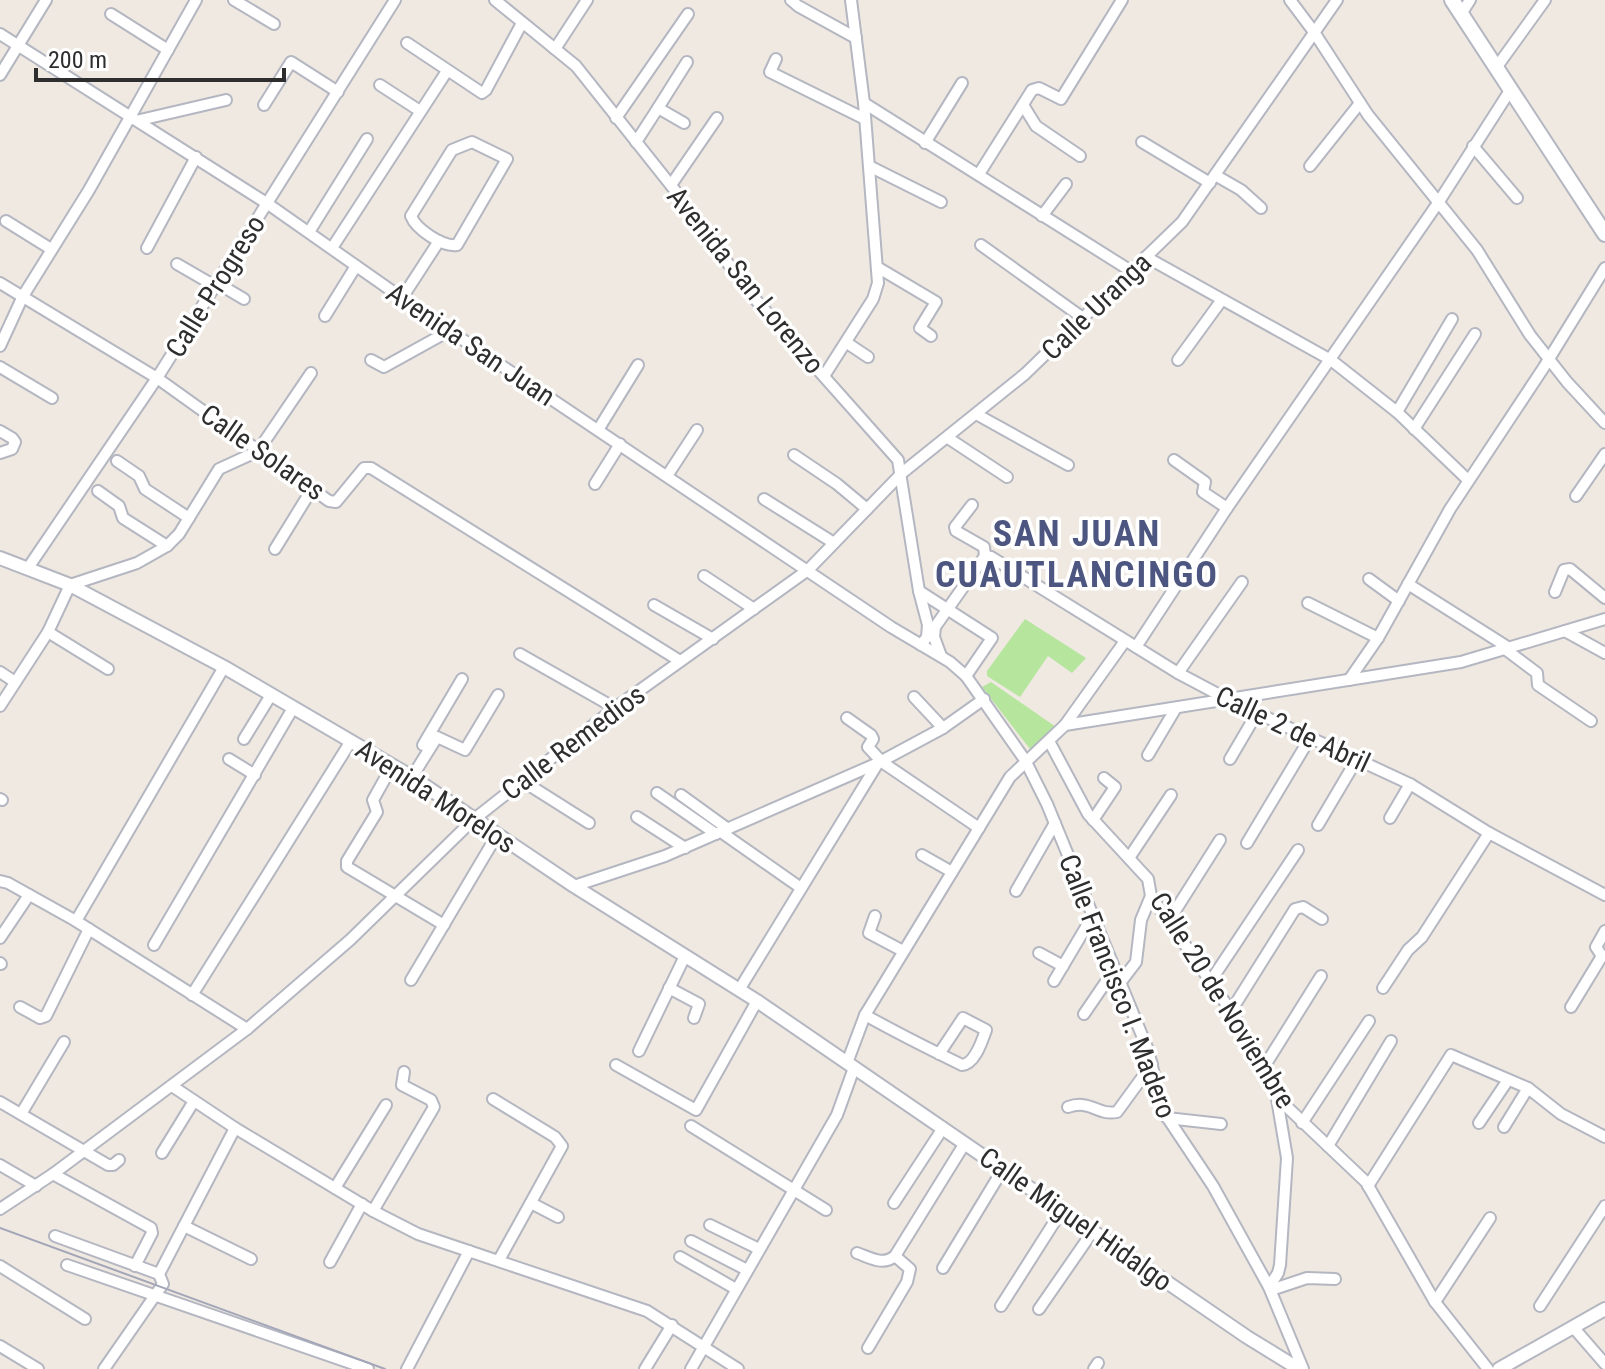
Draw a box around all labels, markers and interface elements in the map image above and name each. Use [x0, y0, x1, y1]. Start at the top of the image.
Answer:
scale bar [36, 32, 284, 82]
text: 200 m [48, 46, 107, 74]
street label: Avenida San Lorenzo [660, 180, 831, 380]
street label: Calle Progreso [159, 209, 272, 364]
street label: Calle Uranga [1035, 246, 1158, 367]
street label: Avenida San Juan [380, 276, 561, 413]
street label: Calle Solares [194, 398, 331, 507]
district label: SAN JUAN CUAUTLANCINGO [935, 513, 1219, 596]
street label: Calle Remedios [495, 678, 652, 807]
street label: Calle 2 de Abril [1210, 679, 1375, 780]
street label: Avenida Morelos [350, 732, 522, 860]
street label: Calle Francisco I. Madero [1052, 850, 1183, 1123]
street label: Calle 20 de Noviembre [1143, 886, 1302, 1114]
street label: Calle Miguel Hidalgo [973, 1141, 1179, 1298]

